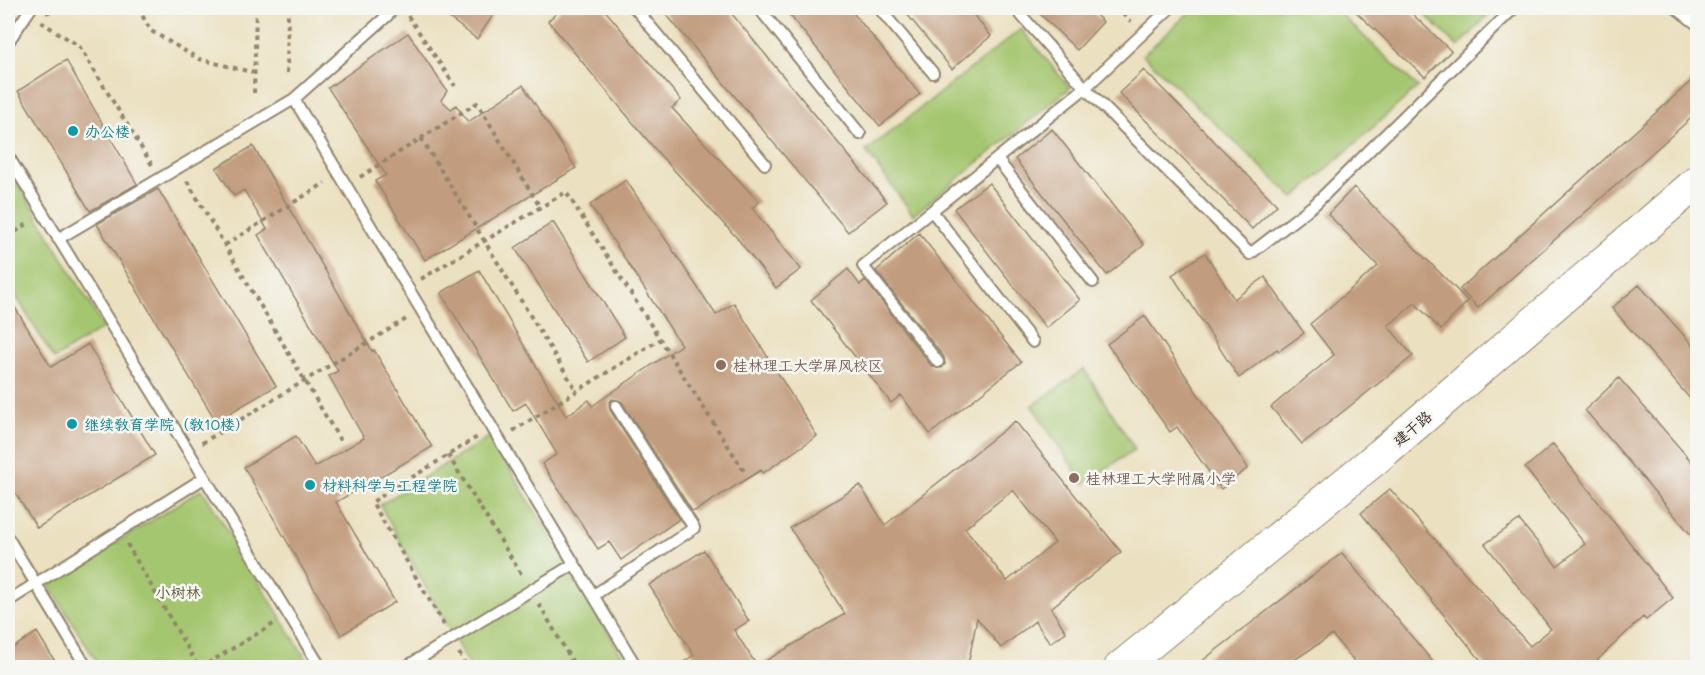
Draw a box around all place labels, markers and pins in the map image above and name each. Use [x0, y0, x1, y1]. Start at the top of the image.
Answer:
place label: 办公楼 [85, 121, 130, 141]
marker: 办公楼 [66, 124, 80, 138]
place label: 桂林理工大学屏风校区 [733, 355, 883, 375]
marker: 桂林理工大学屏风校区 [714, 358, 728, 372]
place label: 继续教育学院（教10楼） [84, 414, 250, 434]
marker: 继续教育学院（教10楼） [65, 417, 79, 431]
place label: 桂林理工大学附属小学 [1086, 468, 1236, 488]
marker: 桂林理工大学附属小学 [1067, 471, 1081, 485]
place label: 材料科学与工程学院 [322, 475, 457, 495]
marker: 材料科学与工程学院 [303, 478, 317, 492]

